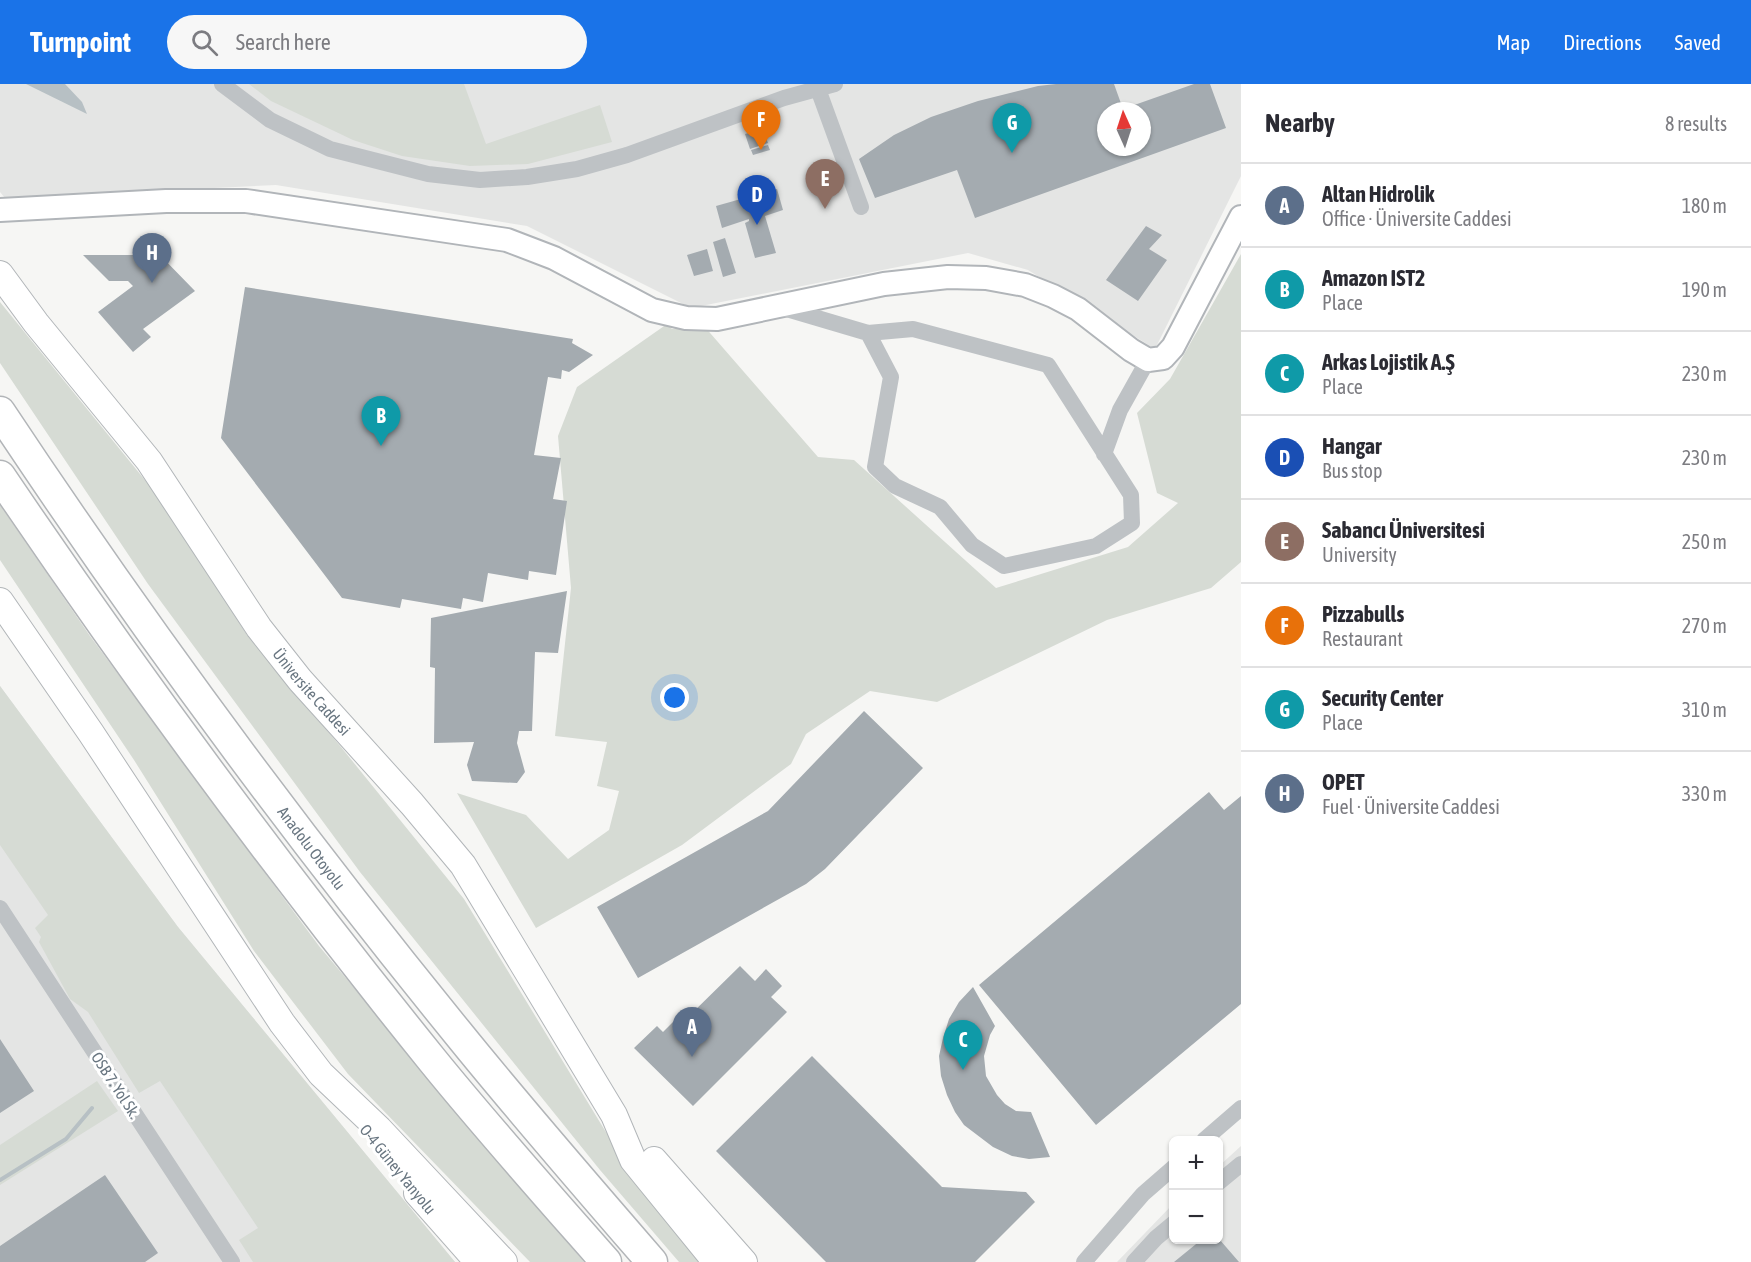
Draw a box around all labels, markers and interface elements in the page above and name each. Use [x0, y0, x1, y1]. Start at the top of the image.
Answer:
search box [167, 15, 587, 69]
text: Turnpoint [30, 26, 131, 58]
icon: search [188, 26, 221, 59]
text: Search here [236, 29, 331, 55]
text: Map [1496, 30, 1530, 54]
text: Directions [1563, 30, 1642, 54]
text: Saved [1675, 30, 1721, 54]
pin: F [742, 100, 780, 150]
north arrow [1097, 102, 1151, 156]
pin: G [992, 104, 1032, 153]
text: Nearby [1265, 108, 1335, 138]
text: 8 results [1665, 112, 1727, 135]
pin: E [806, 160, 844, 209]
pin: D [738, 176, 777, 225]
text: Altan Hidrolik [1322, 181, 1435, 207]
text: A [1280, 194, 1289, 217]
text: 180 m [1682, 194, 1727, 217]
text: Office · Üniversite Caddesi [1322, 207, 1512, 230]
pin: H [132, 234, 172, 283]
text: Amazon IST2 [1322, 265, 1425, 291]
text: B [1280, 278, 1289, 301]
text: 190 m [1682, 278, 1727, 301]
text: Place [1322, 291, 1363, 314]
text: Arkas Lojistik A.Ş [1322, 349, 1455, 375]
text: C [1280, 362, 1289, 385]
text: 230 m [1682, 362, 1727, 385]
text: Place [1322, 375, 1363, 398]
pin: B [362, 396, 400, 446]
text: Hangar [1322, 433, 1381, 459]
text: D [1279, 446, 1290, 469]
text: 230 m [1682, 446, 1727, 469]
text: Bus stop [1322, 459, 1382, 482]
text: Sabancı Üniversitesi [1322, 517, 1485, 543]
text: E [1280, 530, 1289, 553]
text: 250 m [1682, 530, 1727, 553]
text: University [1322, 543, 1397, 566]
text: Pizzabulls [1322, 601, 1404, 627]
text: F [1280, 614, 1289, 637]
text: 270 m [1682, 614, 1727, 637]
text: Restaurant [1322, 627, 1403, 650]
street label: Üniversite Caddesi [269, 645, 354, 739]
your location [660, 683, 689, 712]
text: Security Center [1322, 685, 1443, 711]
text: G [1279, 698, 1290, 721]
text: 310 m [1682, 698, 1727, 721]
text: Place [1322, 711, 1363, 734]
text: OPET [1322, 769, 1365, 795]
text: H [1279, 782, 1290, 805]
text: 330 m [1682, 782, 1727, 805]
text: Fuel · Üniversite Caddesi [1322, 795, 1500, 818]
street label: Anadolu Otoyolu [274, 803, 349, 893]
pin: A [672, 1008, 712, 1057]
pin: C [944, 1020, 982, 1070]
street label: OSB 7. Yol Sk. [88, 1049, 144, 1122]
street label: O-4 Güney Yanyolu [356, 1121, 440, 1218]
map controls [1169, 1136, 1223, 1244]
button: + [1169, 1136, 1223, 1190]
button: − [1169, 1190, 1223, 1244]

